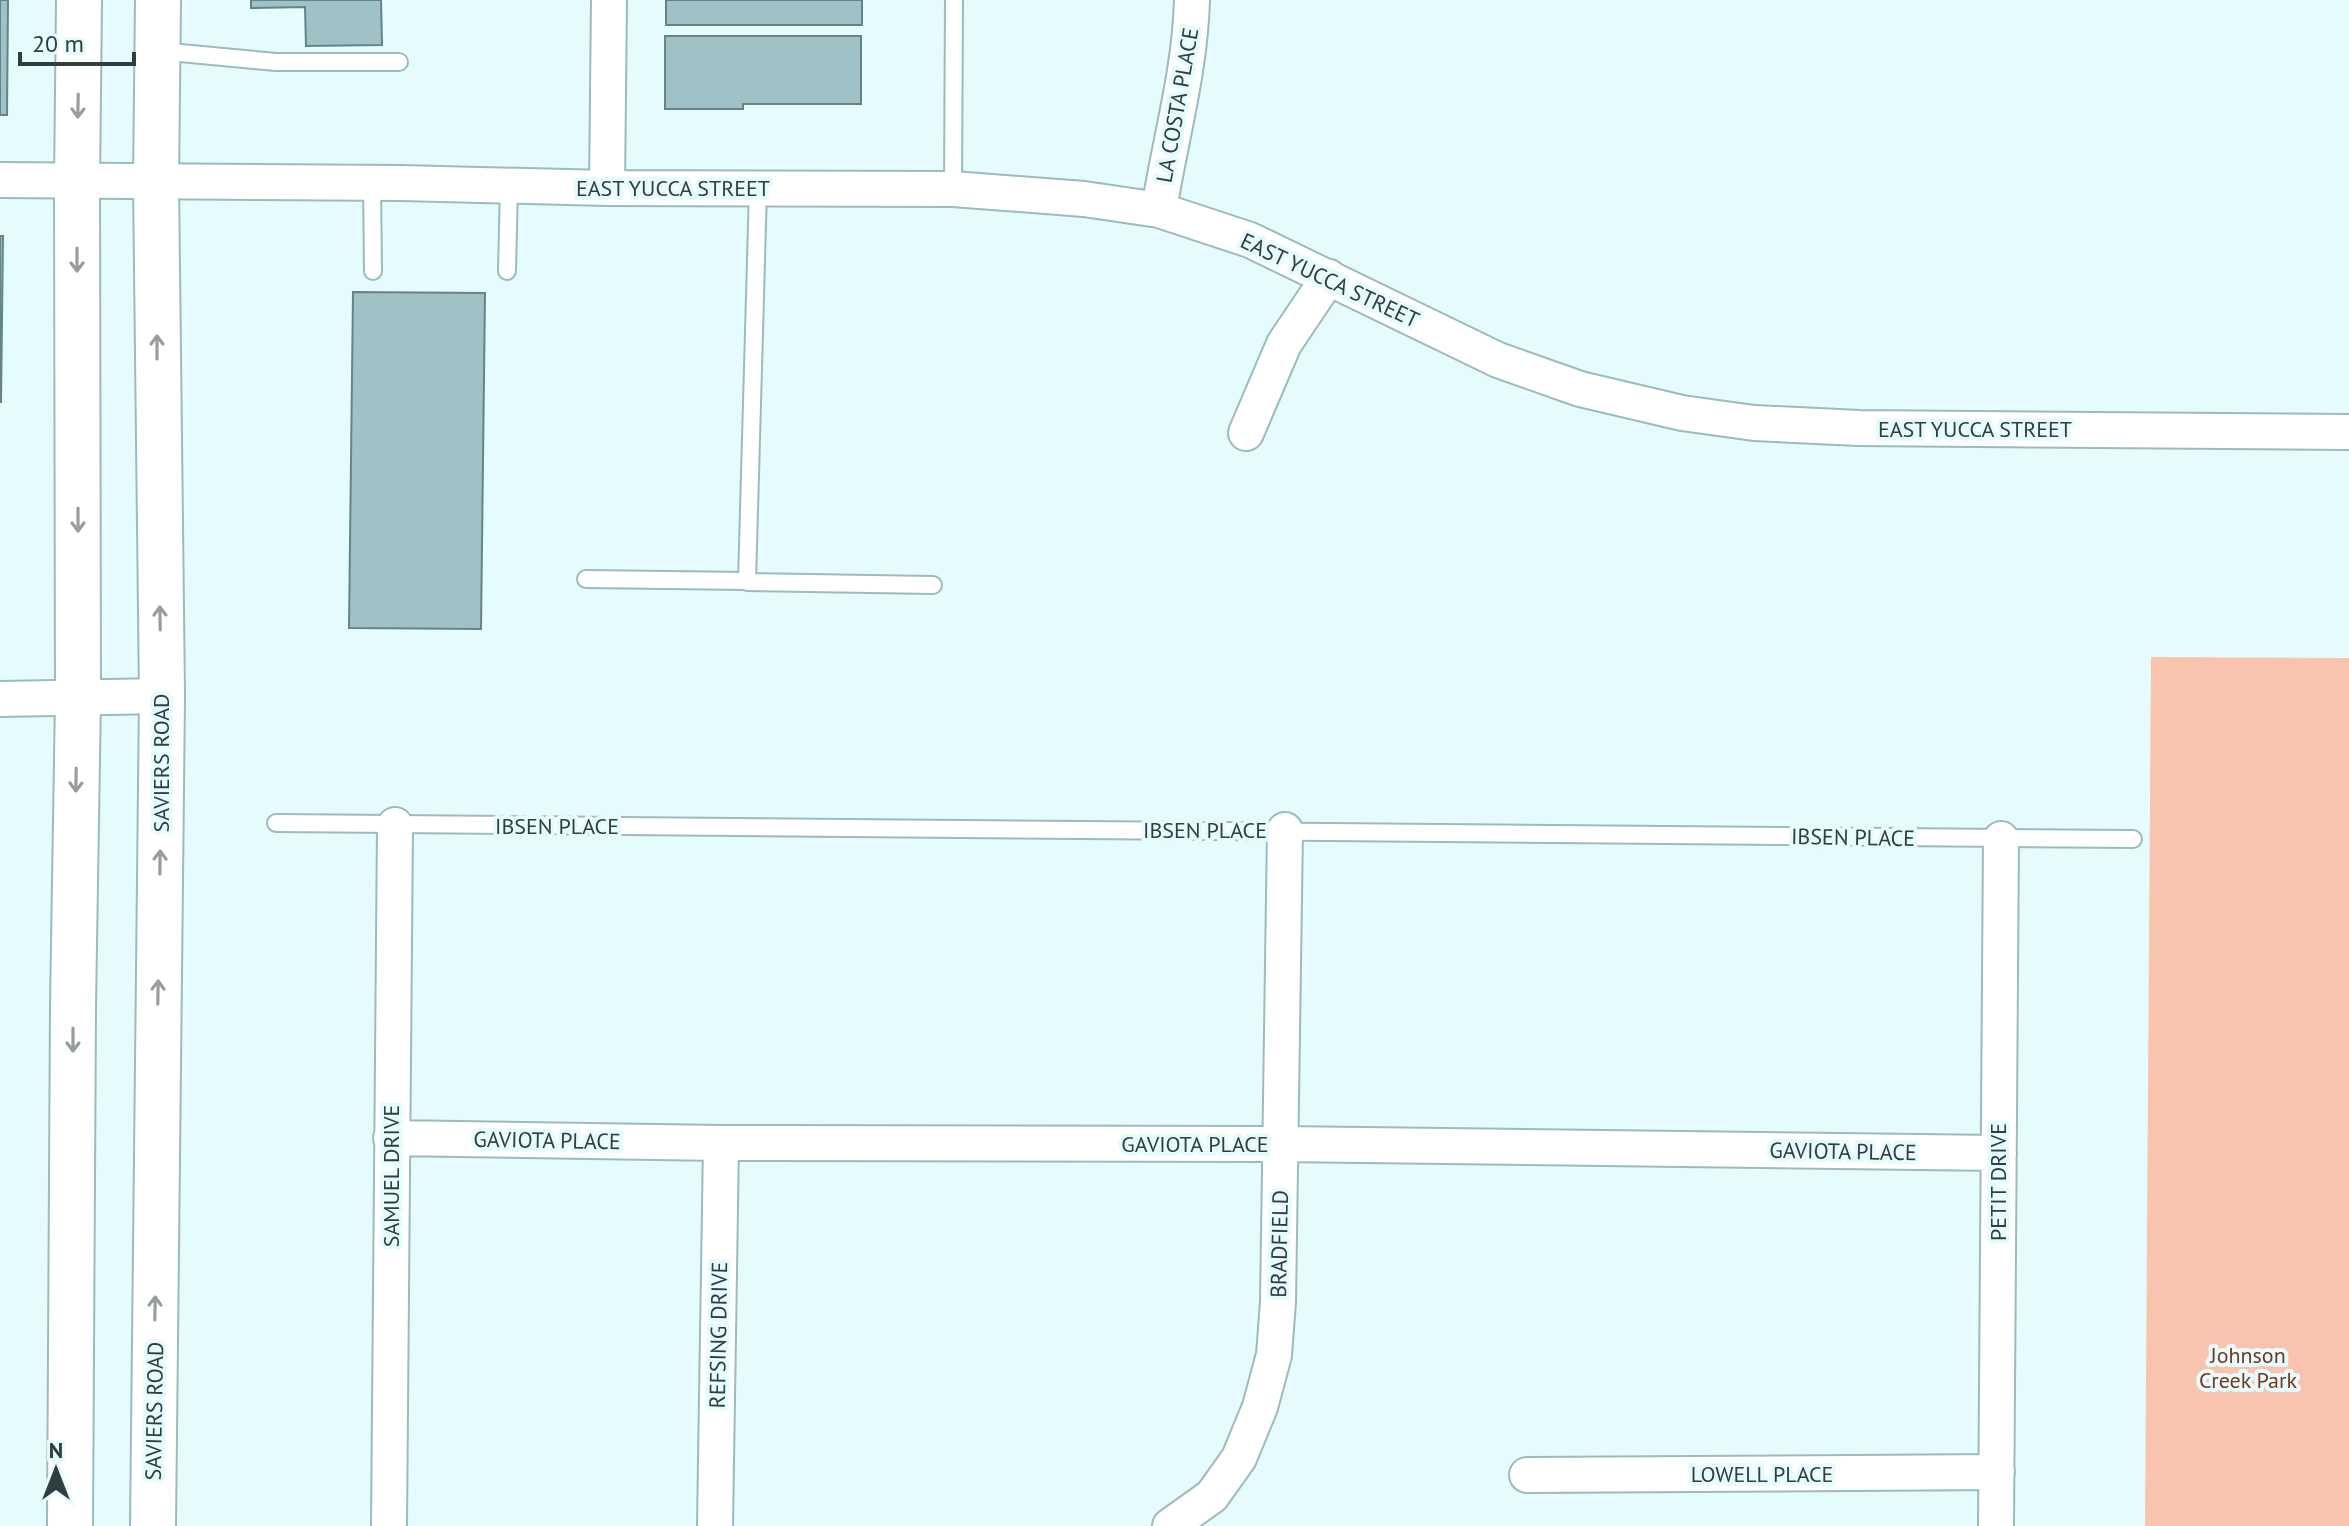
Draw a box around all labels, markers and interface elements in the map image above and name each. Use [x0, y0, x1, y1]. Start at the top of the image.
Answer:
scale bar [20, 16, 134, 66]
street label: LA COSTA PLACE [1150, 25, 1204, 185]
text: 20 m [32, 28, 84, 59]
one-way arrow [70, 92, 86, 119]
street label: EAST YUCCA STREET [576, 174, 770, 202]
street label: EAST YUCCA STREET [1236, 226, 1424, 334]
one-way arrow [69, 246, 85, 273]
one-way arrow [149, 334, 165, 361]
street label: EAST YUCCA STREET [1878, 415, 2072, 443]
one-way arrow [70, 506, 86, 533]
one-way arrow [152, 605, 168, 632]
street label: SAVIERS ROAD [147, 694, 175, 832]
one-way arrow [68, 766, 84, 793]
street label: IBSEN PLACE [495, 812, 619, 840]
street label: IBSEN PLACE [1143, 816, 1267, 844]
street label: IBSEN PLACE [1791, 822, 1915, 852]
one-way arrow [152, 849, 168, 876]
one-way arrow [150, 979, 166, 1006]
one-way arrow [65, 1026, 80, 1053]
street label: SAMUEL DRIVE [377, 1105, 405, 1247]
street label: PETIT DRIVE [1984, 1123, 2012, 1241]
street label: GAVIOTA PLACE [473, 1125, 621, 1155]
street label: GAVIOTA PLACE [1121, 1130, 1269, 1158]
street label: GAVIOTA PLACE [1769, 1136, 1917, 1166]
street label: BRADFIELD [1264, 1190, 1294, 1298]
street label: REFSING DRIVE [703, 1261, 733, 1409]
one-way arrow [147, 1295, 163, 1322]
street label: SAVIERS ROAD [139, 1341, 169, 1481]
park label: Johnson Creek Park [2199, 1341, 2297, 1394]
north arrow [16, 1430, 96, 1510]
text: N [49, 1436, 63, 1464]
street label: LOWELL PLACE [1691, 1460, 1833, 1488]

